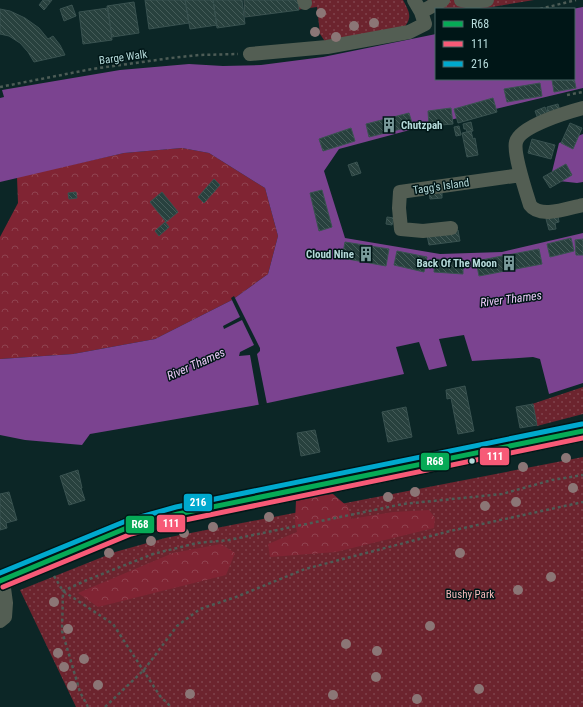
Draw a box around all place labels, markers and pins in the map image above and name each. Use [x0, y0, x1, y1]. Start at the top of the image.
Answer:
building icon: Chutzpah [380, 116, 398, 134]
place label: Chutzpah [401, 119, 442, 132]
building icon: Cloud Nine [357, 245, 375, 263]
place label: Cloud Nine [306, 248, 354, 261]
building icon: Back Of The Moon [500, 254, 518, 272]
place label: Back Of The Moon [416, 257, 497, 270]
unlabelled marker [467, 456, 477, 466]

